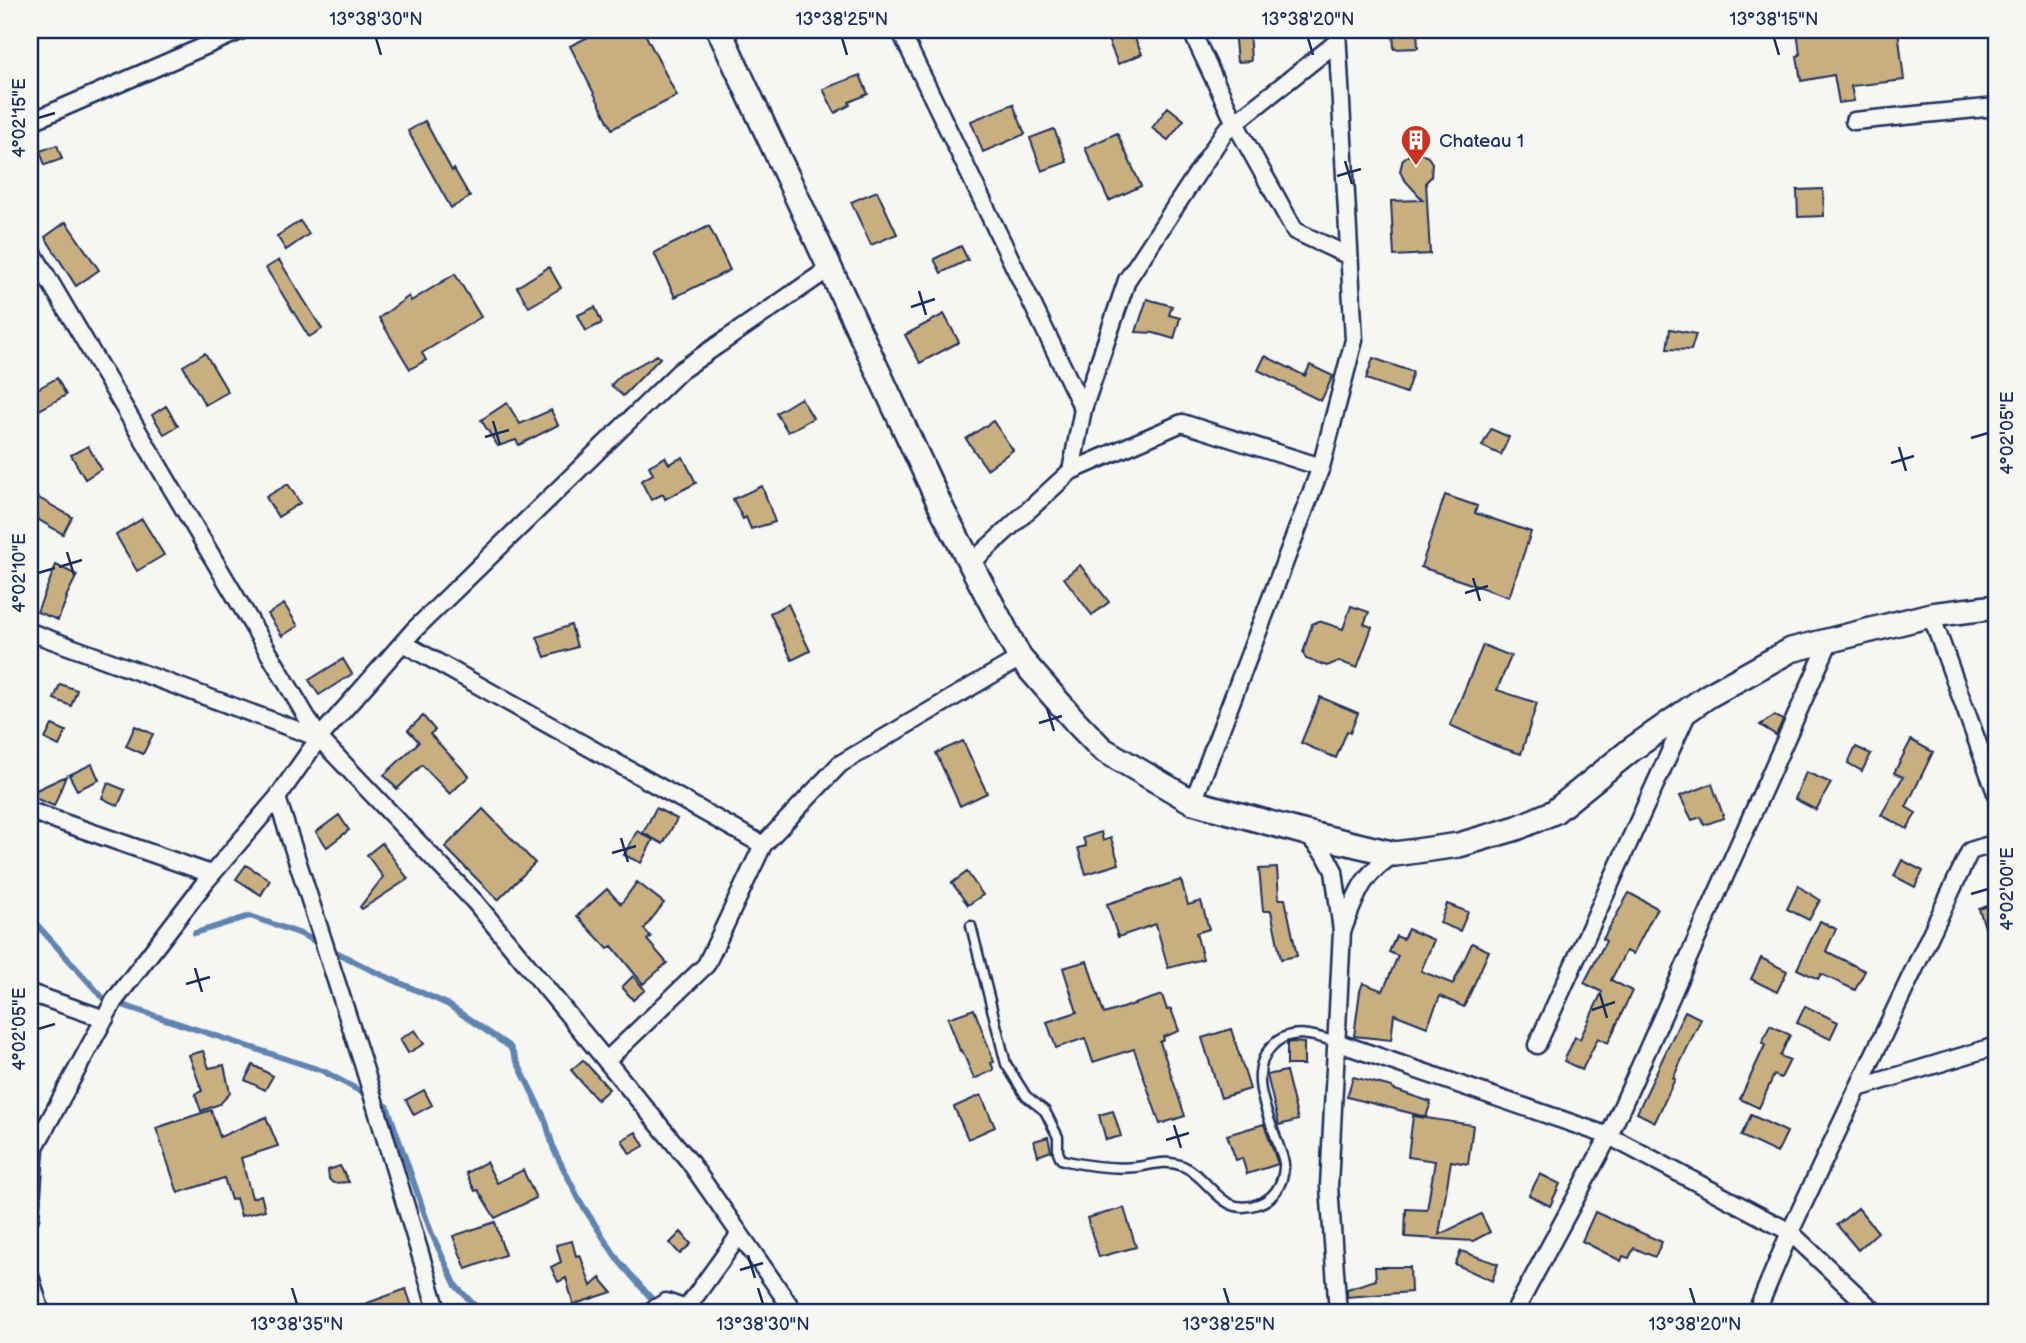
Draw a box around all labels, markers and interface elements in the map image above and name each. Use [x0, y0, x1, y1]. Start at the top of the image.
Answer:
text: 13°38'30"N [329, 9, 423, 30]
text: 13°38'25"N [796, 9, 888, 30]
text: 13°38'20"N [1261, 9, 1355, 30]
text: 13°38'15"N [1729, 9, 1819, 30]
text: 4°02'15"E [9, 78, 30, 158]
building icon: Chateau 1 [1399, 123, 1433, 167]
place label: Chateau 1 [1439, 130, 1524, 153]
text: 4°02'05"E [1997, 391, 2018, 475]
text: 4°02'10"E [9, 533, 30, 613]
text: 4°02'00"E [1997, 847, 2018, 931]
text: 4°02'05"E [9, 987, 30, 1071]
text: 13°38'35"N [250, 1314, 344, 1335]
text: 13°38'30"N [716, 1314, 810, 1335]
text: 13°38'25"N [1183, 1314, 1275, 1335]
text: 13°38'20"N [1648, 1314, 1742, 1335]

